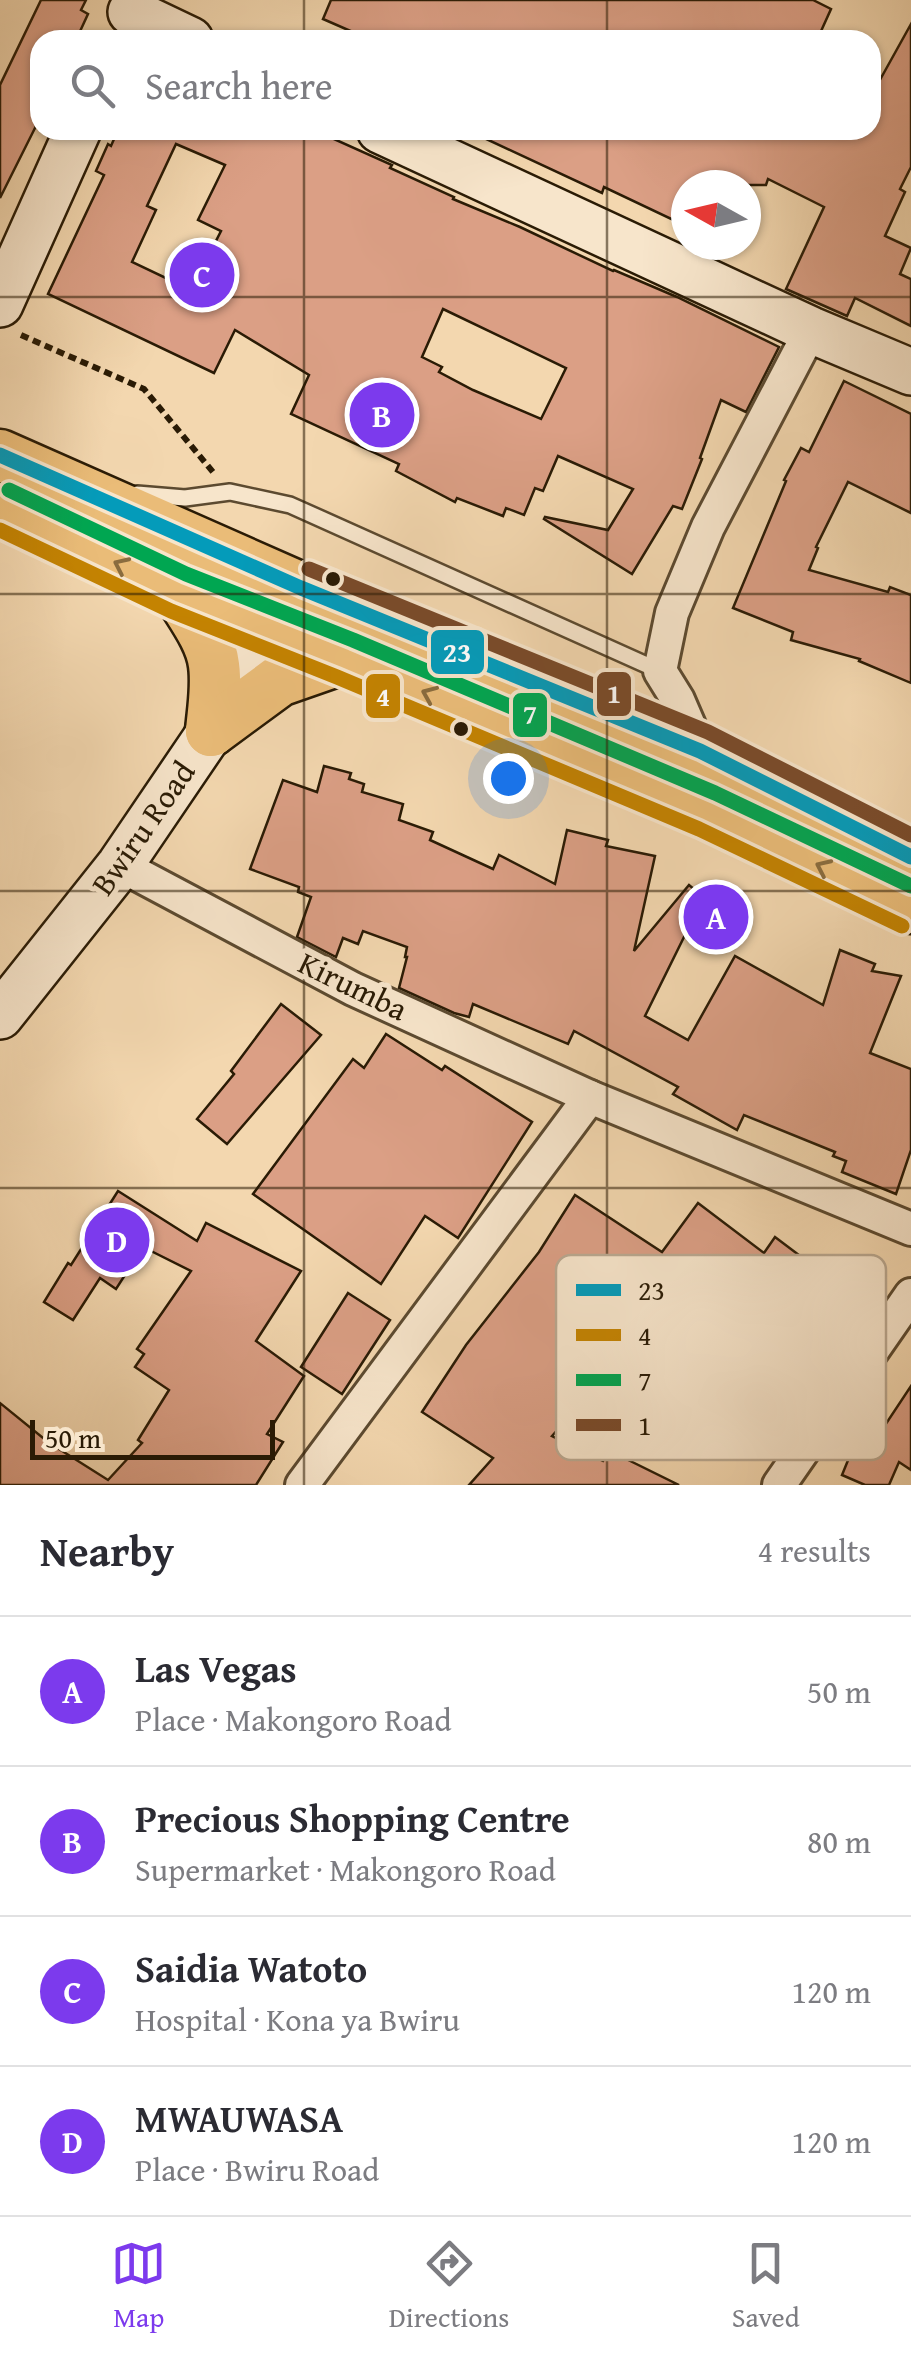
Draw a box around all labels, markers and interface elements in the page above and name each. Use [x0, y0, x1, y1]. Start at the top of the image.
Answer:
search box [30, 30, 881, 140]
text: Search here [145, 57, 333, 113]
icon: search [65, 58, 120, 113]
north arrow [671, 170, 761, 260]
pin: C [170, 238, 234, 312]
pin: B [350, 378, 414, 452]
one-way arrow [113, 557, 131, 577]
unlabelled marker [323, 569, 343, 589]
line badge: 23 [429, 628, 486, 676]
text: 23 [442, 631, 472, 672]
line badge: 1 [595, 670, 633, 718]
line badge: 4 [364, 672, 402, 720]
text: 1 [607, 672, 621, 713]
text: 4 [376, 675, 390, 716]
one-way arrow [421, 686, 439, 706]
line badge: 7 [511, 691, 549, 739]
text: 7 [523, 693, 537, 734]
unlabelled marker [451, 719, 471, 739]
street label: Bwiru Road [79, 751, 206, 904]
your location [483, 753, 534, 804]
one-way arrow [815, 859, 833, 879]
pin: A [684, 880, 748, 954]
street label: Kirumba [291, 939, 416, 1032]
pin: D [84, 1202, 150, 1278]
legend [556, 1255, 886, 1460]
text: 23 [638, 1269, 665, 1310]
text: 4 [638, 1314, 651, 1355]
text: 7 [638, 1359, 651, 1400]
text: 1 [638, 1404, 651, 1445]
scale bar [30, 1415, 275, 1460]
text: 50 m [45, 1417, 101, 1458]
text: Nearby [40, 1520, 174, 1581]
text: 4 results [758, 1527, 871, 1574]
text: Las Vegas [135, 1640, 297, 1696]
text: A [62, 1668, 83, 1715]
text: 50 m [807, 1668, 871, 1715]
text: Place · Makongoro Road [135, 1696, 451, 1743]
text: Precious Shopping Centre [135, 1790, 570, 1846]
text: B [63, 1818, 82, 1865]
text: 80 m [807, 1818, 871, 1865]
text: Supermarket · Makongoro Road [135, 1846, 556, 1893]
text: Saidia Watoto [135, 1940, 367, 1996]
text: C [63, 1968, 82, 2015]
text: 120 m [792, 1968, 871, 2015]
text: Hospital · Kona ya Bwiru [135, 1996, 460, 2043]
text: MWAUWASA [135, 2090, 343, 2146]
text: D [62, 2118, 83, 2165]
text: 120 m [792, 2118, 871, 2165]
text: Place · Bwiru Road [135, 2146, 379, 2193]
tab: Map [111, 2236, 166, 2337]
tab: Directions [389, 2236, 509, 2337]
tab: Saved [732, 2236, 800, 2337]

